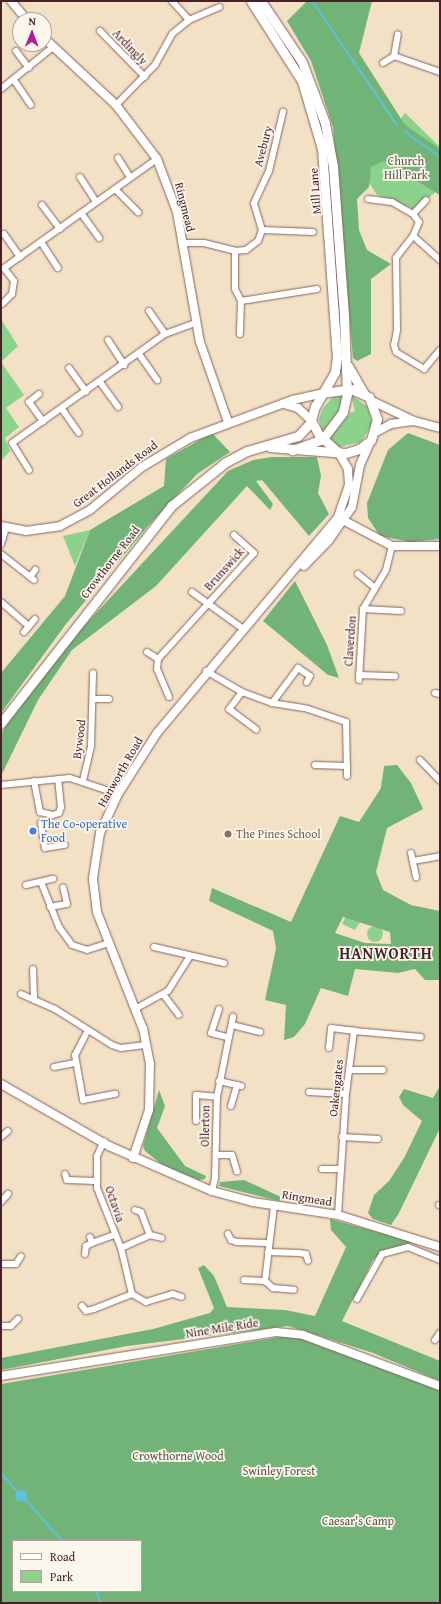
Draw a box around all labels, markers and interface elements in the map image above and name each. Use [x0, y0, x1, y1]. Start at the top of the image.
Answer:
north arrow [12, 12, 52, 52]
text: N [28, 13, 36, 29]
street label: Ardingly [110, 26, 150, 68]
street label: Avebury [251, 124, 275, 168]
park label: Church Hill Park [384, 154, 428, 182]
street label: Mill Lane [306, 167, 324, 215]
street label: Ringmead [172, 181, 198, 233]
street label: Great Hollands Road [70, 438, 160, 510]
street label: Crowthorne Road [77, 523, 143, 601]
street label: Brunswick [201, 545, 247, 593]
street label: Claverdon [341, 615, 359, 667]
street label: Bywood [69, 718, 89, 760]
street label: Hanworth Road [94, 734, 146, 810]
place label: The Co-operative Food [41, 817, 127, 845]
marker: The Co-operative Food [28, 826, 38, 836]
place label: The Pines School [236, 827, 321, 841]
marker: The Pines School [223, 829, 233, 839]
district label: HANWORTH [339, 943, 433, 963]
street label: Oakengates [326, 1059, 346, 1117]
street label: Ollerton [197, 1105, 213, 1147]
street label: Octavia [102, 1184, 128, 1224]
street label: Ringmead [281, 1187, 333, 1209]
street label: Nine Mile Ride [185, 1315, 259, 1341]
park label: Crowthorne Wood [132, 1449, 224, 1463]
park label: Swinley Forest [242, 1464, 316, 1478]
park label: Caesar's Camp [322, 1514, 394, 1528]
legend [12, 1540, 142, 1592]
text: Road [50, 1548, 75, 1565]
text: Park [50, 1568, 73, 1585]

